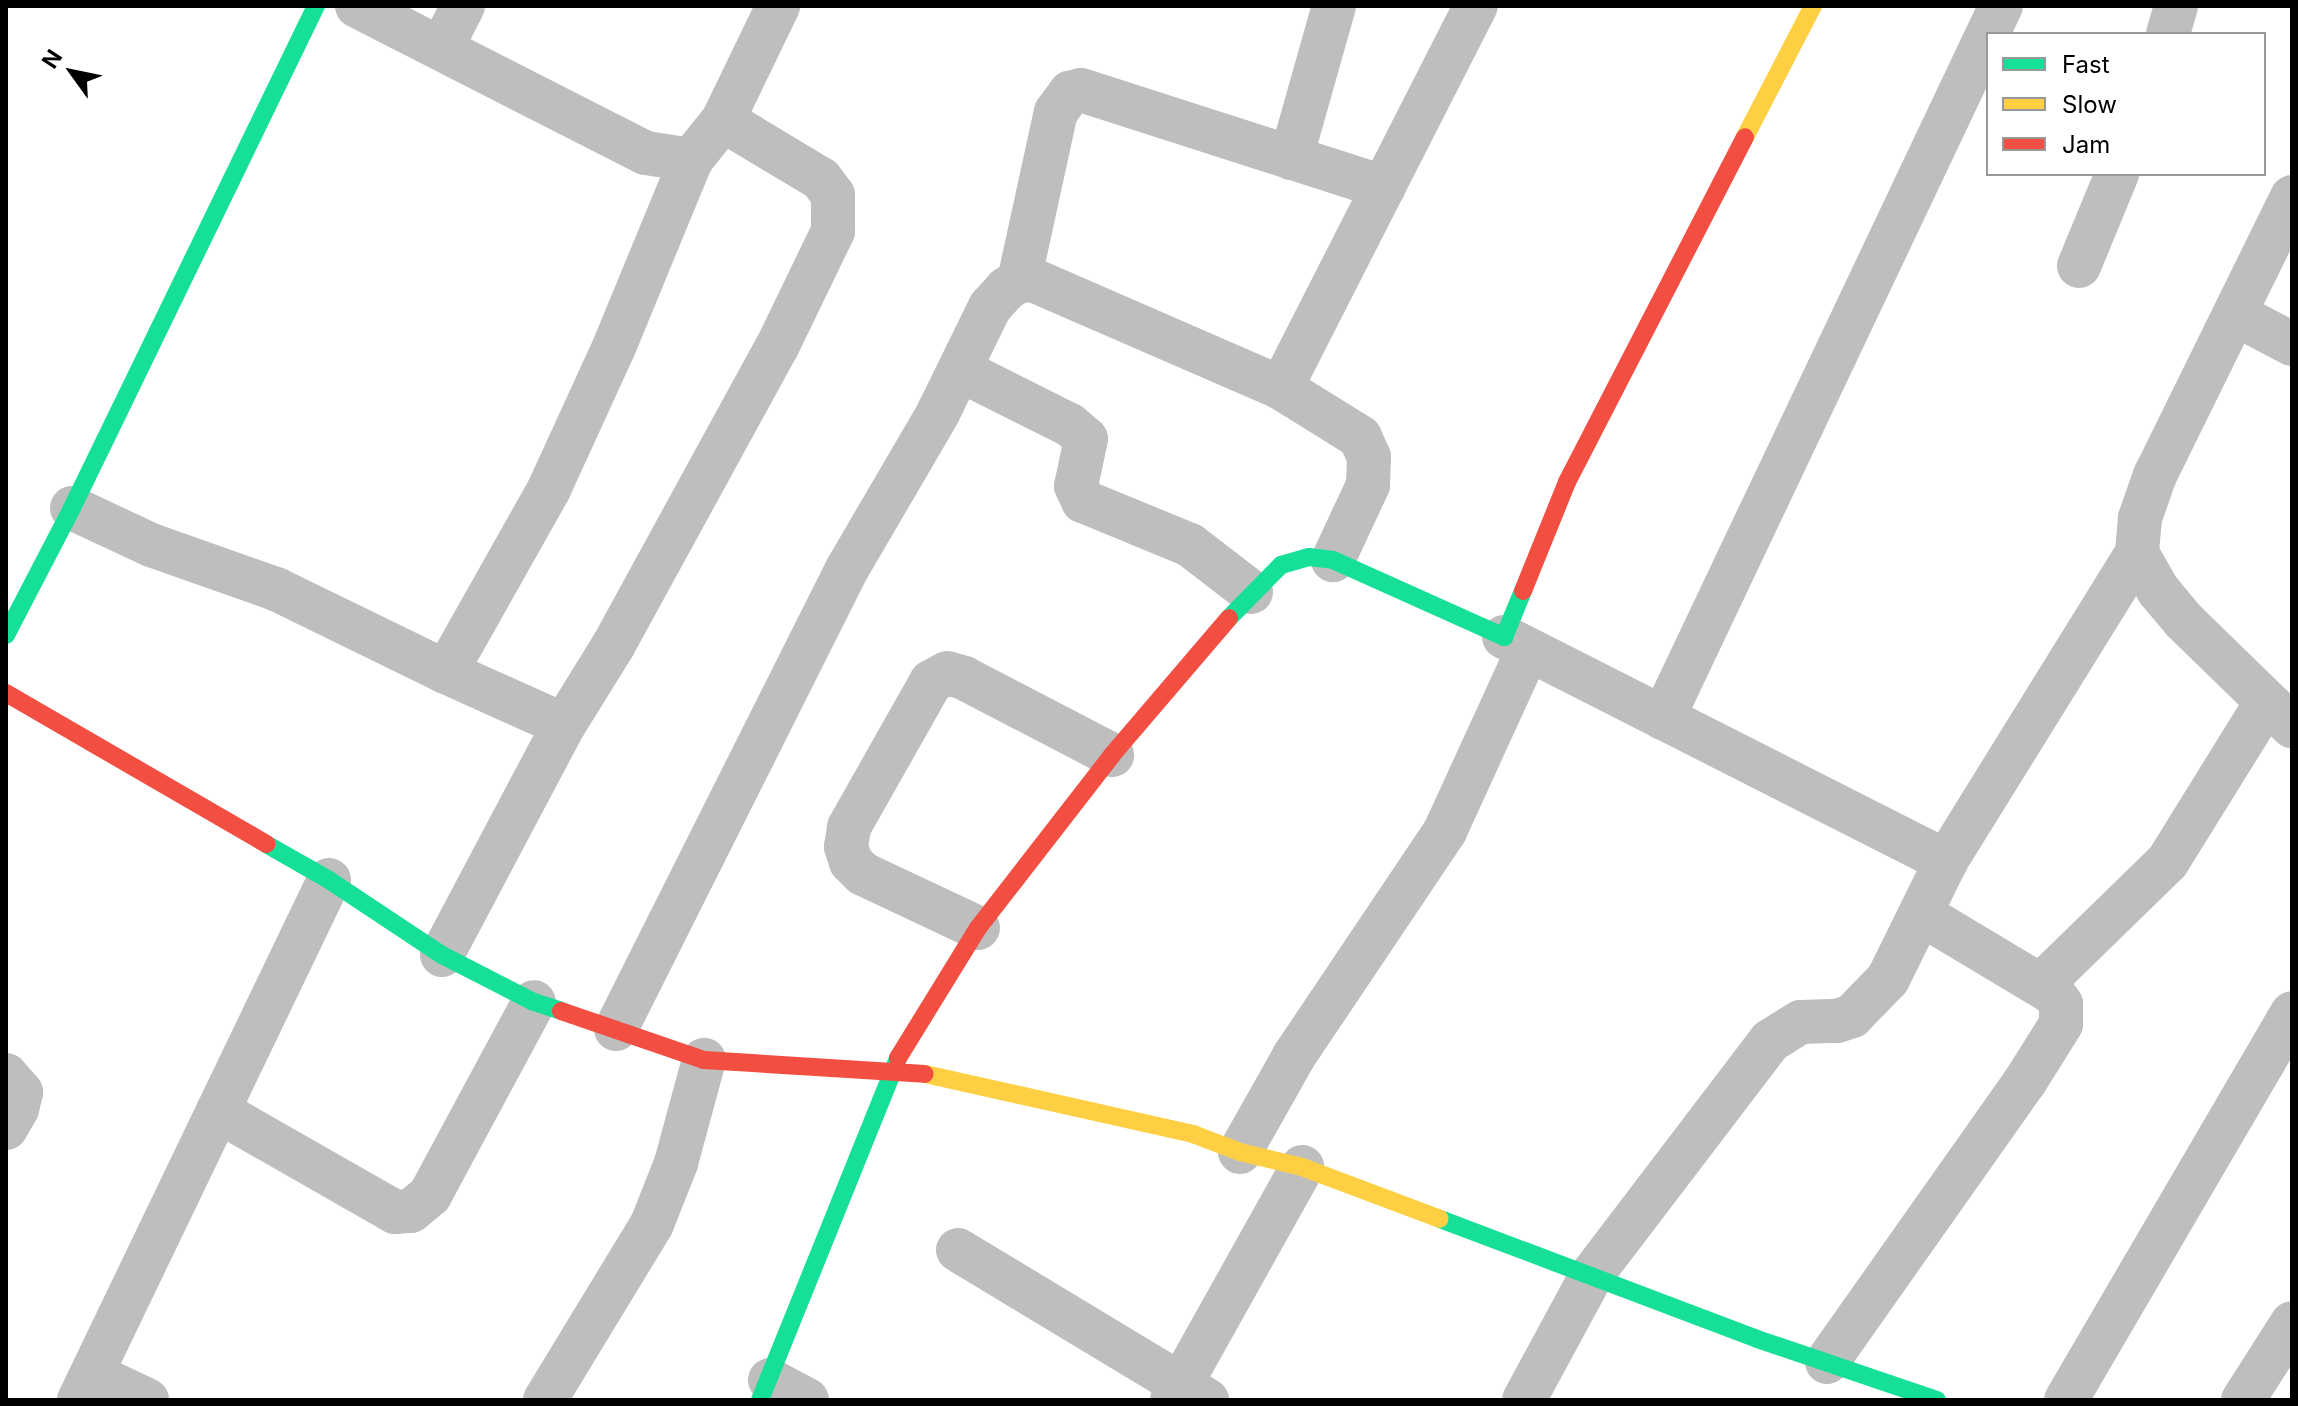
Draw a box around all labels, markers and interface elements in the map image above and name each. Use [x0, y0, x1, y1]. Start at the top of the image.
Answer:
north arrow [32, 32, 112, 112]
legend [1986, 32, 2266, 176]
text: N [36, 45, 67, 73]
text: Fast [2062, 50, 2110, 79]
text: Slow [2062, 90, 2117, 119]
text: Jam [2062, 130, 2110, 159]

